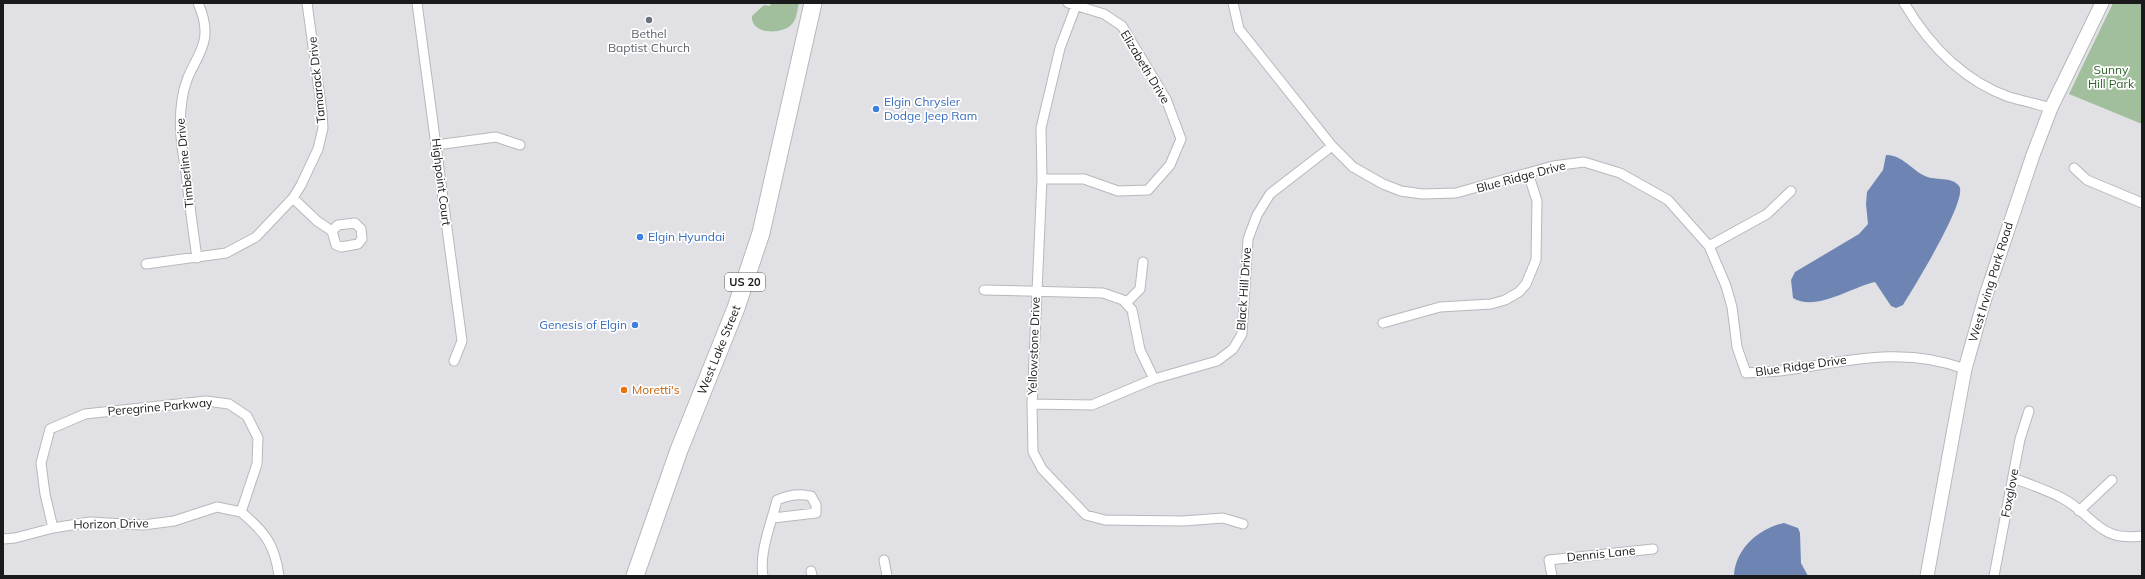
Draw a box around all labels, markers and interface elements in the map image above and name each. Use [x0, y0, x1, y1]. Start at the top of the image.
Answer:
marker: Bethel Baptist Church [644, 15, 654, 25]
place label: Bethel Baptist Church [608, 26, 690, 55]
street label: Elizabeth Drive [1118, 27, 1173, 106]
street label: Tamarack Drive [304, 36, 329, 124]
park label: Sunny Hill Park [2088, 62, 2135, 91]
place label: Elgin Chrysler Dodge Jeep Ram [884, 94, 977, 123]
marker: Elgin Chrysler Dodge Jeep Ram [871, 104, 881, 114]
street label: Timberline Drive [172, 117, 197, 209]
street label: Highpoint Court [429, 137, 454, 227]
street label: Blue Ridge Drive [1475, 157, 1567, 196]
street label: West Irving Park Road [1965, 220, 2016, 344]
place label: Elgin Hyundai [648, 229, 725, 244]
marker: Elgin Hyundai [635, 232, 645, 242]
street label: Black Hill Drive [1233, 247, 1254, 331]
road number: US 20 [725, 273, 765, 291]
street label: Yellowstone Drive [1024, 297, 1043, 396]
street label: West Lake Street [694, 303, 743, 397]
place label: Genesis of Elgin [539, 317, 627, 332]
marker: Genesis of Elgin [630, 320, 640, 330]
street label: Blue Ridge Drive [1754, 352, 1847, 379]
place label: Moretti's [632, 382, 680, 397]
marker: Moretti's [619, 385, 629, 395]
street label: Peregrine Parkway [107, 394, 213, 419]
street label: Foxglove [1997, 467, 2022, 518]
street label: Horizon Drive [73, 515, 149, 532]
street label: Dennis Lane [1566, 542, 1636, 565]

